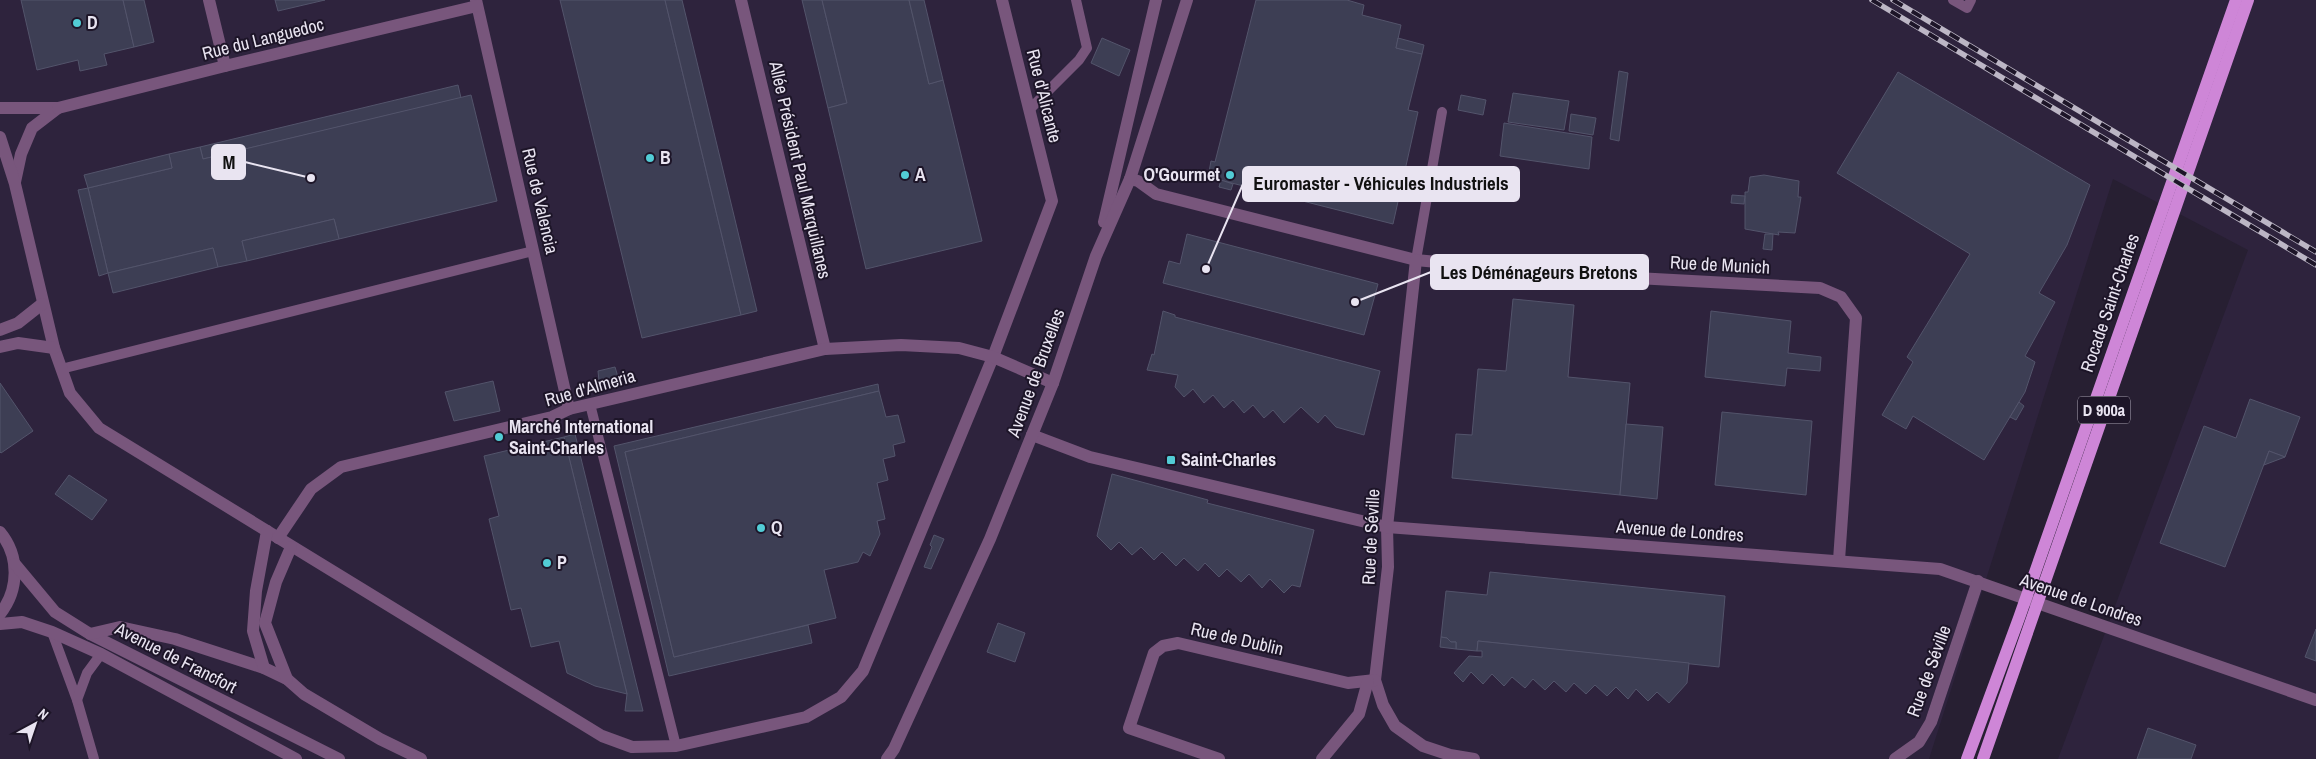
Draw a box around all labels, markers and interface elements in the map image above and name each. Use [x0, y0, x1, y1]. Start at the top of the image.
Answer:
place label: D [87, 10, 98, 35]
street label: Rue du Languedoc [199, 11, 326, 66]
marker: D [71, 17, 83, 29]
street label: Rue d'Alicante [1021, 47, 1068, 145]
street label: Allée Président Paul Marquillanes [763, 58, 838, 281]
callout: M [212, 145, 245, 179]
street label: Rue de Valencia [516, 145, 565, 256]
place label: B [660, 145, 671, 170]
text: M [223, 149, 235, 175]
marker: B [644, 152, 656, 164]
place label: A [915, 162, 926, 187]
place label: O'Gourmet [1144, 162, 1220, 187]
callout: Euromaster - Véhicules Industriels [1243, 167, 1519, 201]
marker: A [899, 169, 911, 181]
marker: O'Gourmet [1224, 169, 1236, 181]
text: Euromaster - Véhicules Industriels [1253, 170, 1509, 196]
street label: Rocade Saint-Charles [2074, 230, 2145, 376]
street label: Rue de Munich [1669, 249, 1771, 280]
callout: Les Déménageurs Bretons [1431, 255, 1648, 289]
text: Les Déménageurs Bretons [1440, 259, 1638, 285]
street label: Avenue de Bruxelles [1000, 305, 1070, 442]
street label: Rue d'Almeria [542, 363, 638, 412]
road number: D 900a [2078, 396, 2130, 424]
place label: Marché International Saint-Charles [509, 414, 653, 460]
marker: Marché International Saint-Charles [493, 431, 505, 443]
place label: Saint-Charles [1181, 447, 1276, 472]
marker: Saint-Charles [1165, 454, 1177, 466]
street label: Rue de Séville [1356, 488, 1385, 586]
street label: Avenue de Londres [1614, 514, 1745, 547]
place label: Q [771, 515, 782, 540]
marker: Q [755, 522, 767, 534]
place label: P [557, 550, 567, 575]
marker: P [541, 557, 553, 569]
street label: Avenue de Londres [2016, 567, 2146, 632]
street label: Avenue de Francfort [110, 616, 241, 699]
street label: Rue de Dublin [1188, 616, 1286, 661]
street label: Rue de Séville [1900, 621, 1957, 720]
north arrow [10, 699, 60, 749]
text: N [34, 704, 52, 724]

